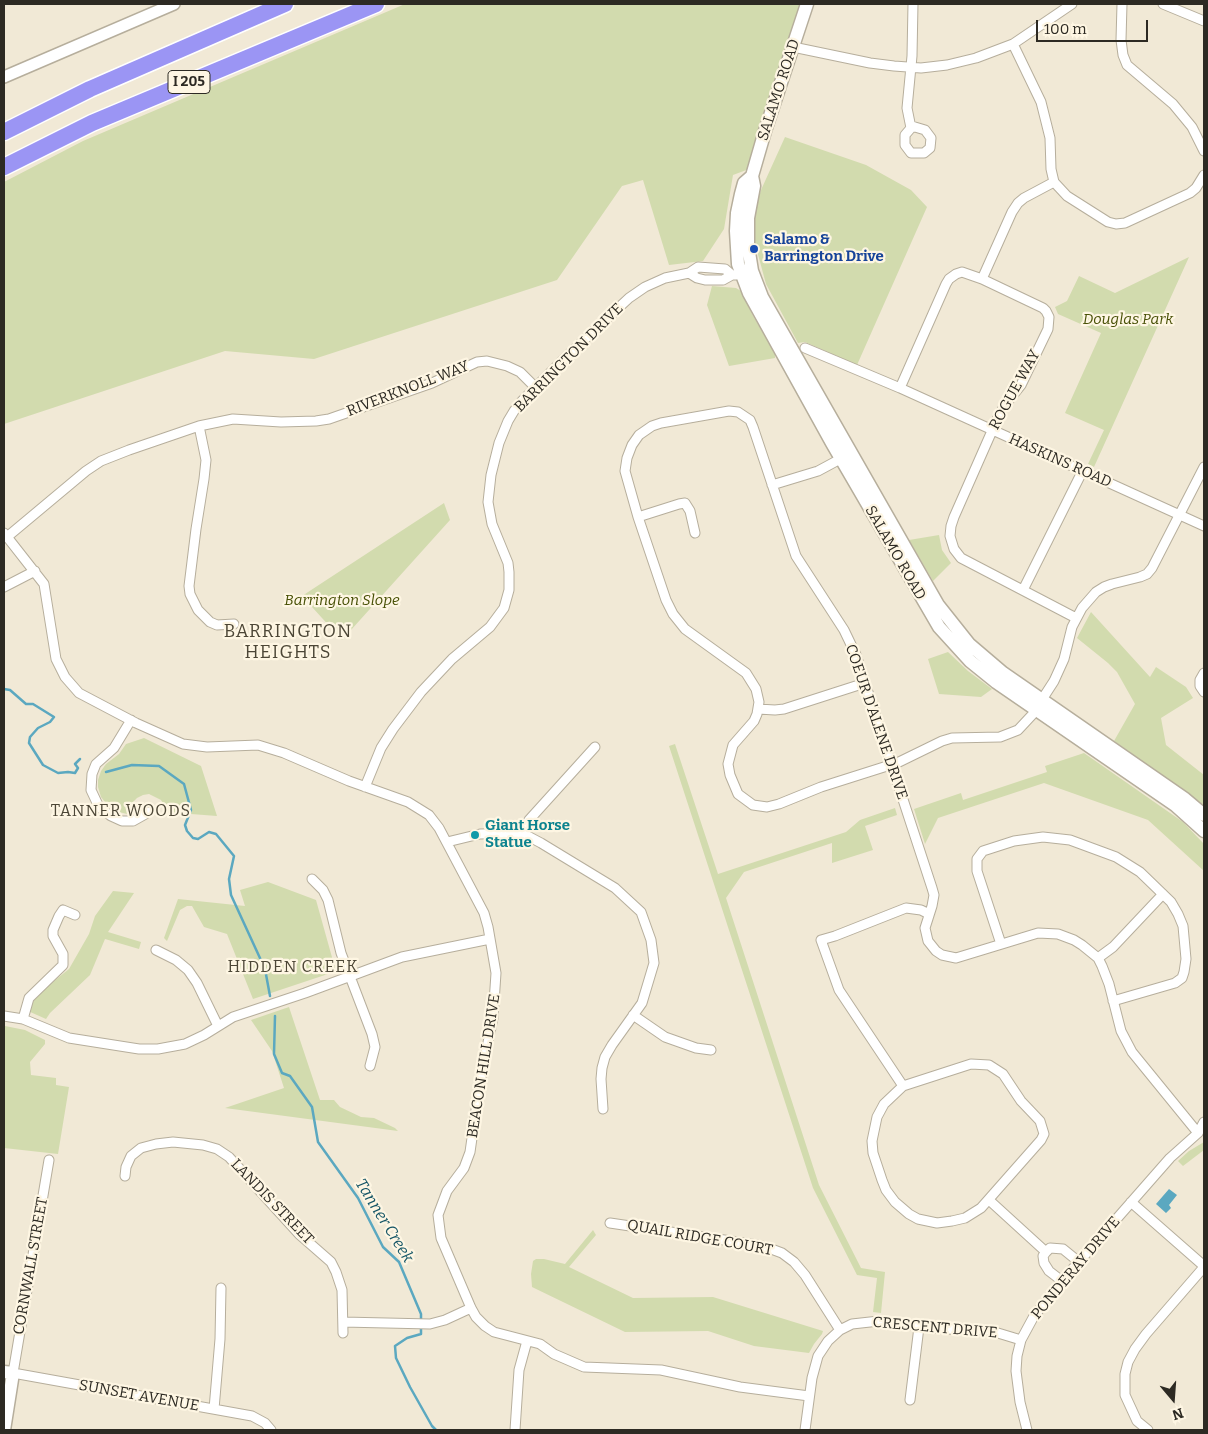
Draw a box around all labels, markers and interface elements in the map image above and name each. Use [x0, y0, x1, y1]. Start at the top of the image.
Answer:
scale bar [1038, 10, 1150, 42]
text: 100 m [1044, 20, 1087, 38]
street label: SALAMO ROAD [754, 37, 804, 143]
road number: I 205 [168, 70, 210, 94]
place label: Salamo & Barrington Drive [764, 231, 884, 266]
marker: Salamo & Barrington Drive [748, 243, 760, 255]
street label: BARRINGTON DRIVE [511, 300, 627, 416]
park label: Douglas Park [1083, 311, 1173, 329]
street label: ROGUE WAY [986, 347, 1044, 433]
street label: RIVERKNOLL WAY [344, 357, 472, 421]
street label: HASKINS ROAD [1006, 430, 1114, 492]
street label: SALAMO ROAD [861, 503, 929, 603]
park label: Barrington Slope [284, 592, 400, 610]
district label: BARRINGTON HEIGHTS [223, 621, 353, 664]
street label: COEUR D'ALENE DRIVE [841, 642, 911, 802]
district label: TANNER WOODS [49, 802, 193, 822]
place label: Giant Horse Statue [485, 817, 570, 852]
marker: Giant Horse Statue [469, 829, 481, 841]
district label: HIDDEN CREEK [226, 958, 360, 978]
street label: BEACON HILL DRIVE [464, 993, 504, 1139]
street label: LANDIS STREET [227, 1156, 317, 1248]
water label: Tanner Creek [351, 1176, 417, 1266]
street label: CORNWALL STREET [10, 1196, 52, 1336]
street label: PONDERAY DRIVE [1028, 1213, 1124, 1323]
street label: QUAIL RIDGE COURT [626, 1216, 774, 1260]
street label: CRESCENT DRIVE [872, 1314, 998, 1342]
north arrow [1148, 1374, 1198, 1424]
street label: SUNSET AVENUE [77, 1377, 201, 1415]
text: N [1170, 1404, 1186, 1423]

